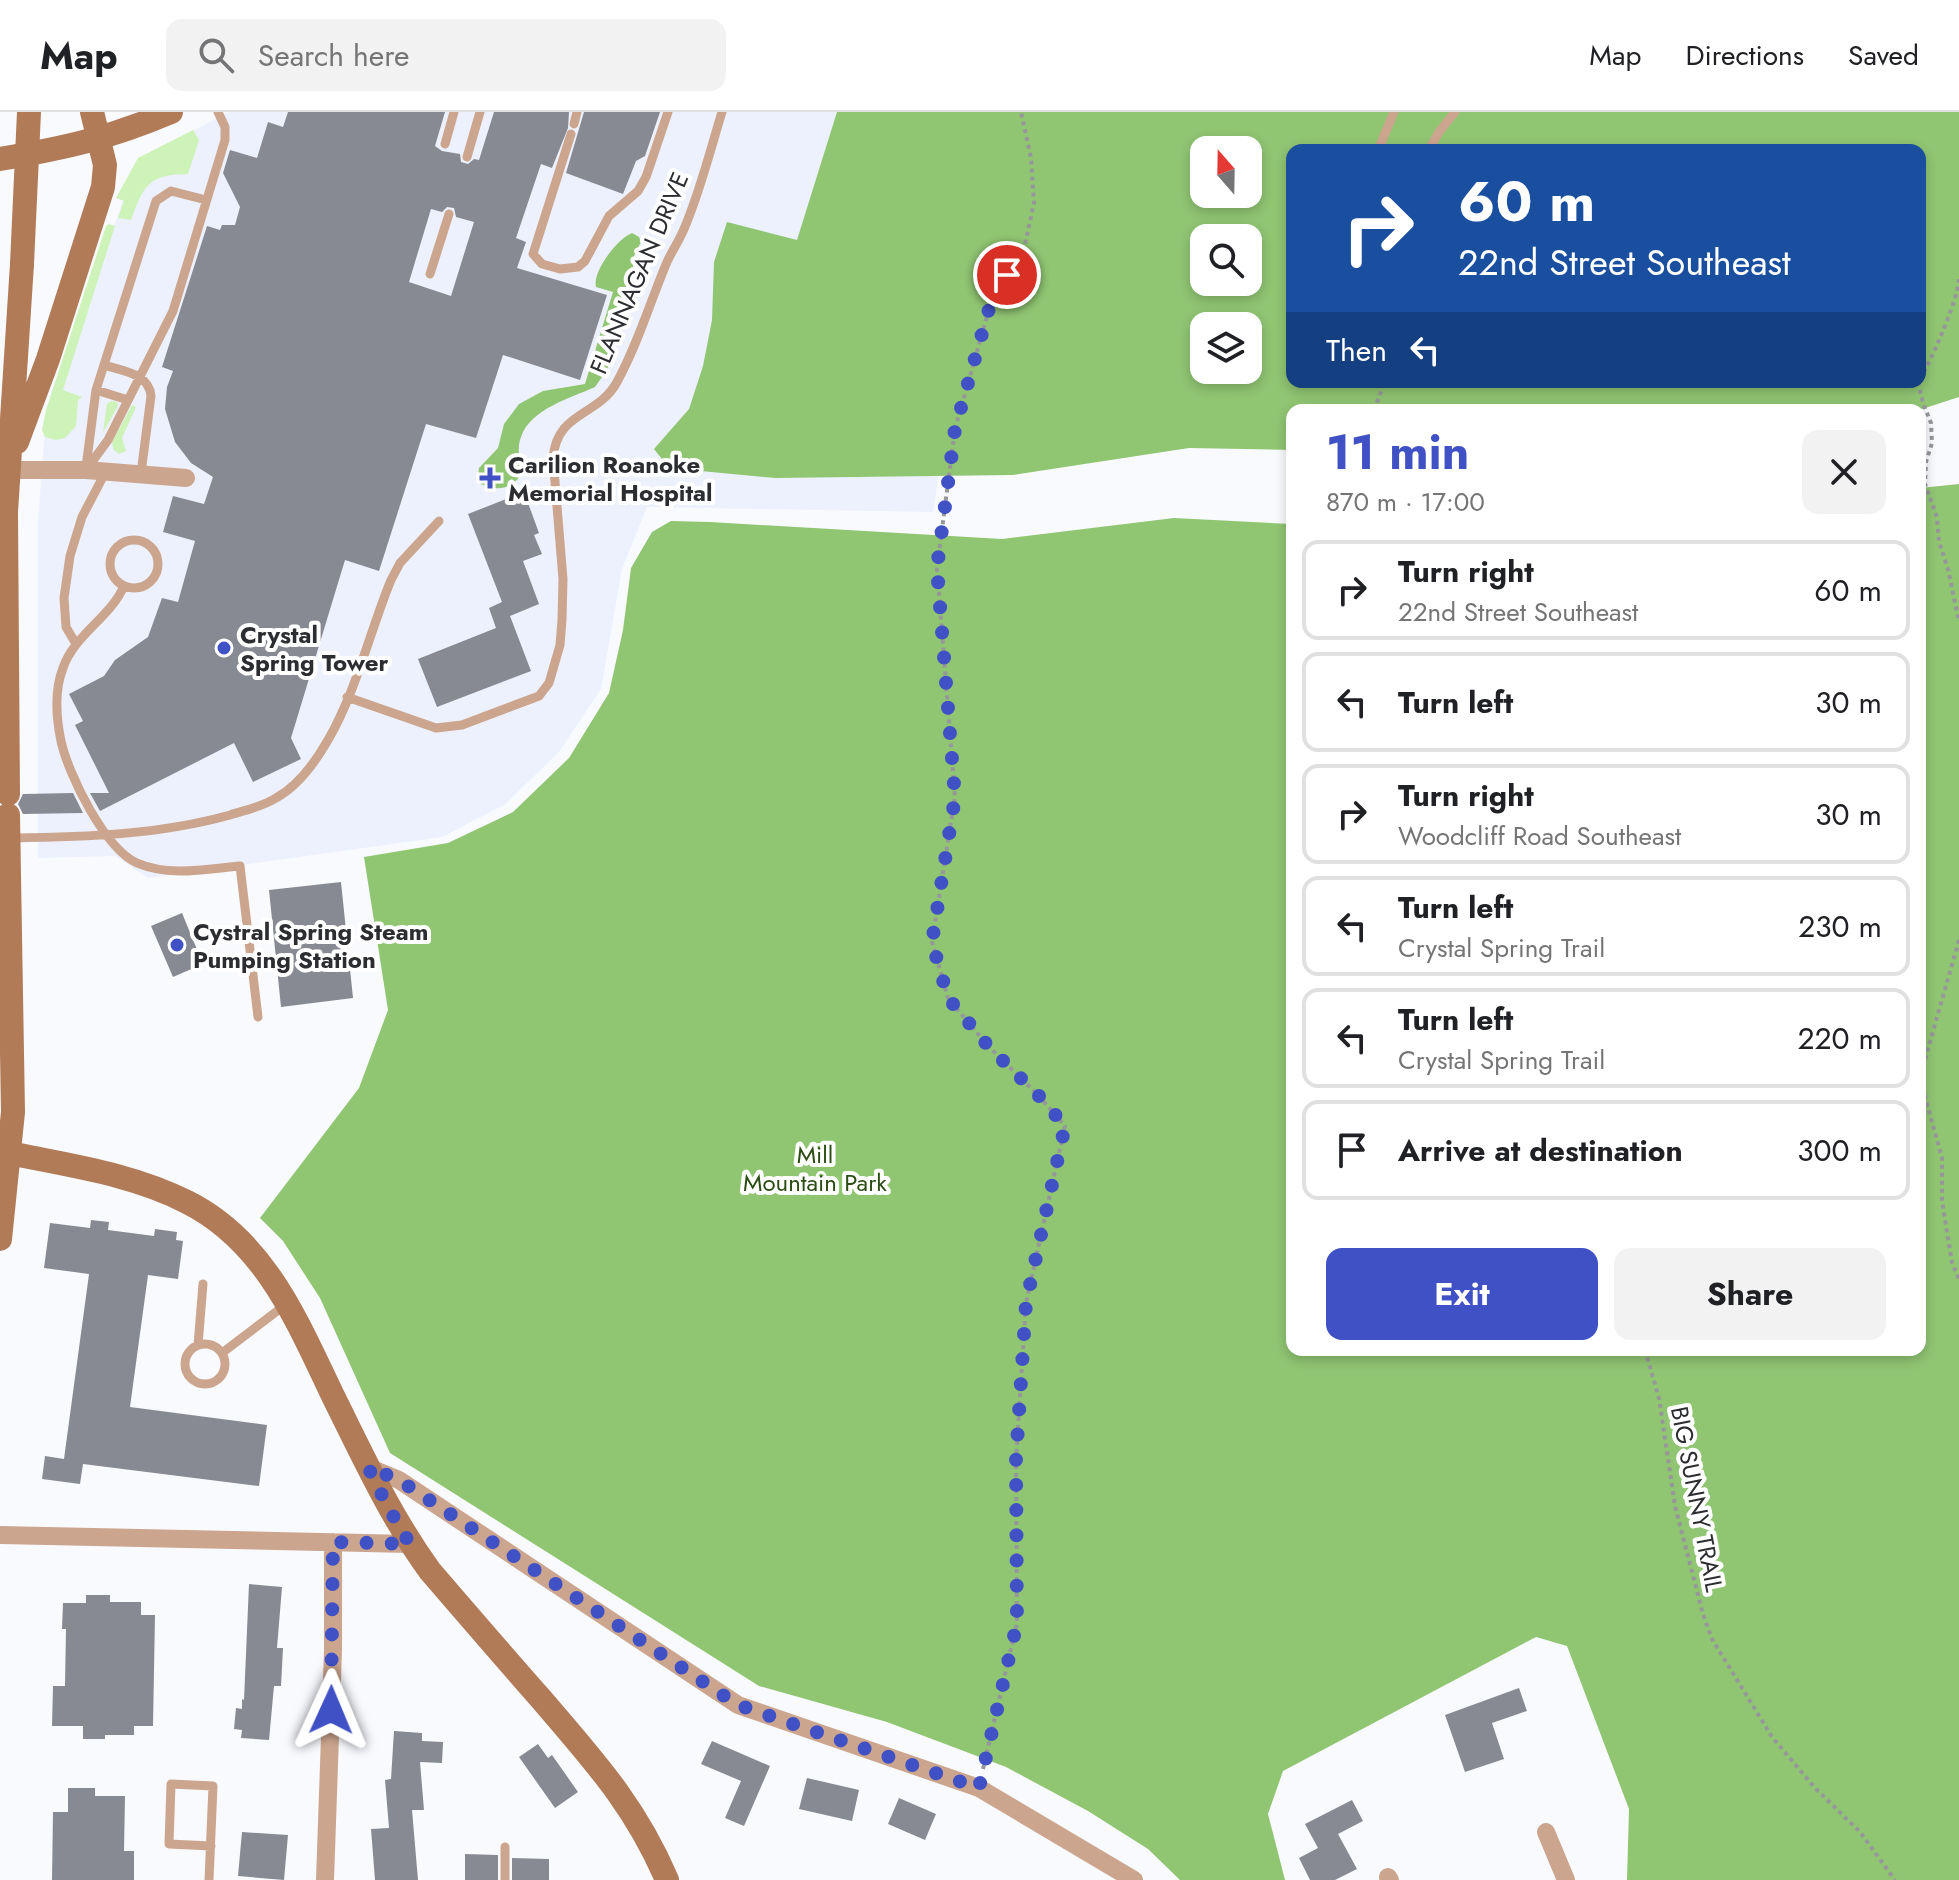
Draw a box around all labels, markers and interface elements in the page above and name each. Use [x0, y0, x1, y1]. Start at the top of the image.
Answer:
search box [166, 19, 726, 91]
text: Map [40, 28, 118, 83]
icon: search [194, 33, 238, 77]
text: Search here [258, 34, 410, 77]
text: Map [1589, 35, 1641, 76]
text: Directions [1685, 35, 1804, 76]
text: Saved [1848, 35, 1919, 76]
north arrow [1190, 136, 1262, 208]
map controls [1190, 136, 1262, 384]
text: 60 m [1458, 161, 1595, 242]
street label: FLANNAGAN DRIVE [581, 167, 697, 379]
icon: right [1326, 176, 1430, 280]
button: search [1190, 224, 1262, 296]
text: 22nd Street Southeast [1458, 236, 1791, 288]
pin [973, 241, 1041, 309]
icon: arrive [985, 253, 1029, 297]
button: layers [1190, 312, 1262, 384]
icon: left [1403, 328, 1447, 372]
text: Then [1326, 329, 1387, 372]
text: 11 min [1326, 418, 1469, 487]
button: close [1802, 430, 1886, 514]
place label: Carilion Roanoke Memorial Hospital [508, 447, 713, 510]
marker: Carilion Roanoke Memorial Hospital [479, 467, 501, 489]
text: 870 m · 17:00 [1326, 483, 1485, 521]
text: Turn right [1398, 550, 1534, 593]
icon: right [1330, 568, 1374, 612]
text: 60 m [1814, 569, 1882, 612]
text: 22nd Street Southeast [1398, 593, 1638, 631]
place label: Crystal Spring Tower [240, 617, 388, 680]
marker: Crystal Spring Tower [215, 639, 233, 657]
icon: left [1330, 680, 1374, 724]
text: Turn left [1398, 681, 1513, 724]
text: 30 m [1815, 681, 1882, 724]
text: Turn right [1398, 774, 1534, 817]
icon: right [1330, 792, 1374, 836]
text: 30 m [1815, 793, 1882, 836]
text: Woodcliff Road Southeast [1398, 817, 1681, 855]
text: Turn left [1398, 886, 1513, 929]
icon: left [1330, 904, 1374, 948]
text: 230 m [1798, 905, 1882, 948]
place label: Cystral Spring Steam Pumping Station [193, 914, 428, 977]
text: Crystal Spring Trail [1398, 929, 1605, 967]
marker: Cystral Spring Steam Pumping Station [168, 936, 186, 954]
text: Turn left [1398, 998, 1513, 1041]
icon: left [1330, 1016, 1374, 1060]
text: 220 m [1797, 1017, 1882, 1060]
text: Crystal Spring Trail [1398, 1041, 1605, 1079]
icon: arrive [1330, 1128, 1374, 1172]
text: Arrive at destination [1398, 1129, 1683, 1172]
text: 300 m [1797, 1129, 1882, 1172]
park label: Mill Mountain Park [743, 1137, 887, 1200]
button: Exit [1326, 1248, 1598, 1340]
button: Share [1614, 1248, 1886, 1340]
street label: BIG SUNNY TRAIL [1662, 1403, 1732, 1595]
position arrow [289, 1668, 373, 1752]

